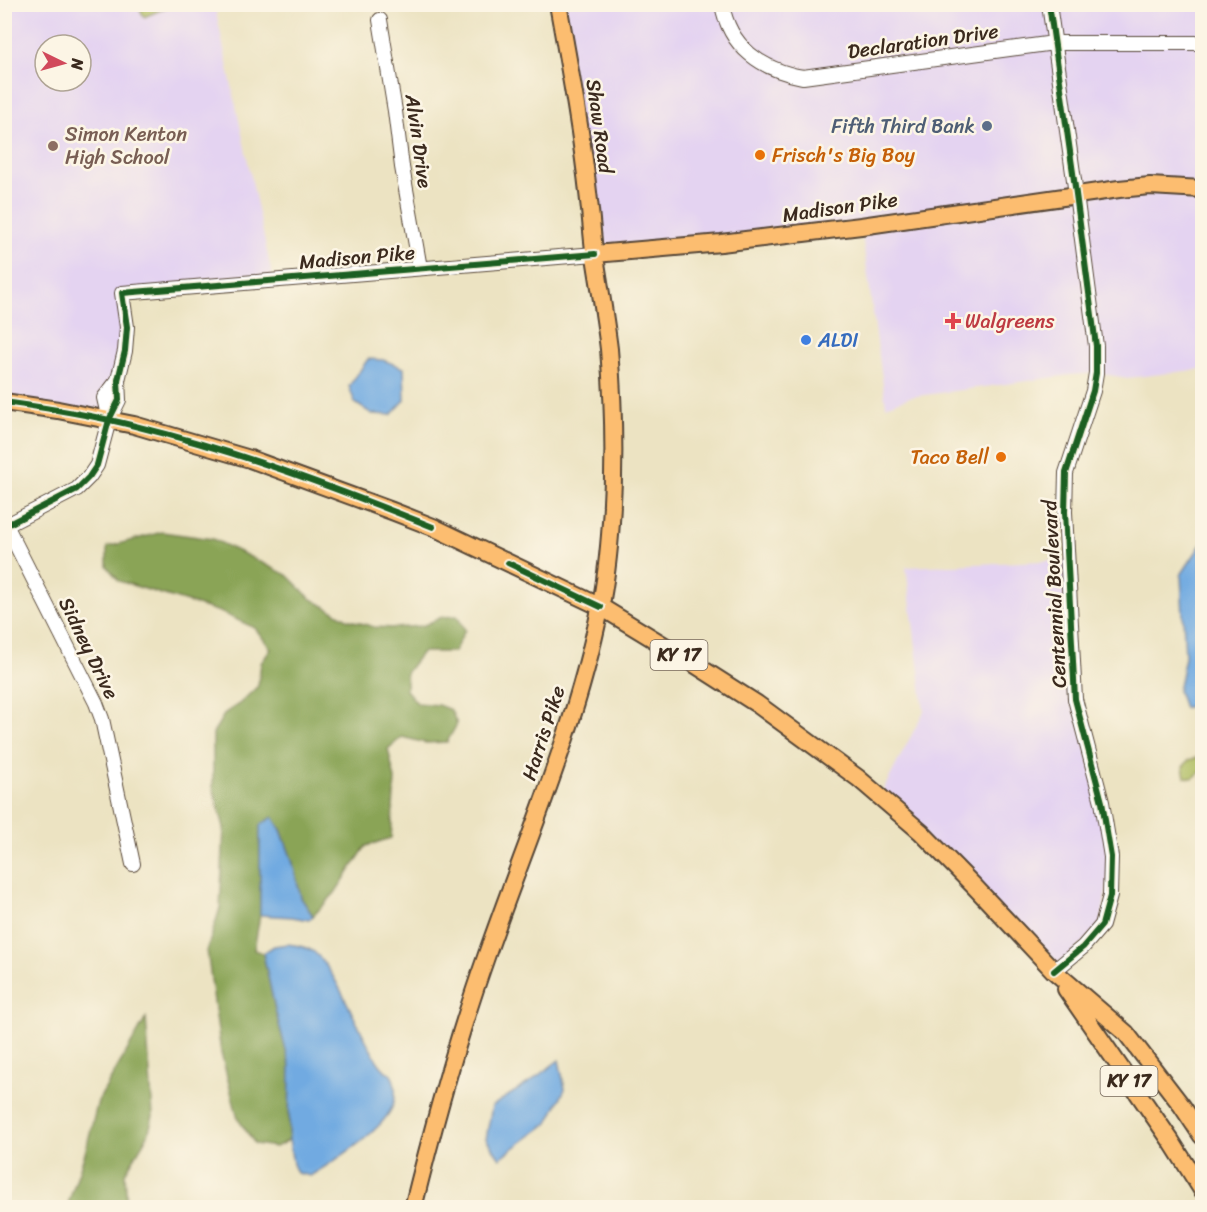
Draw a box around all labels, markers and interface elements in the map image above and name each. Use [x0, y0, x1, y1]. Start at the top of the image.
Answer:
street label: Declaration Drive [845, 14, 1001, 69]
north arrow [33, 33, 93, 93]
text: N [62, 56, 92, 72]
street label: Shaw Road [576, 77, 624, 177]
street label: Alvin Drive [394, 91, 442, 191]
place label: Fifth Third Bank [831, 109, 975, 144]
place label: Simon Kenton High School [65, 117, 187, 175]
marker: Fifth Third Bank [980, 119, 994, 133]
place label: Frisch's Big Boy [772, 138, 916, 173]
marker: Simon Kenton High School [46, 139, 60, 153]
marker: Frisch's Big Boy [753, 148, 767, 162]
street label: Madison Pike [780, 182, 900, 233]
street label: Madison Pike [298, 235, 416, 280]
place label: Walgreens [965, 304, 1055, 339]
marker: Walgreens [946, 314, 960, 328]
place label: ALDI [817, 323, 858, 358]
marker: ALDI [799, 333, 813, 347]
place label: Taco Bell [910, 440, 989, 475]
marker: Taco Bell [994, 450, 1008, 464]
street label: Centennial Boulevard [1032, 498, 1077, 689]
street label: Sidney Drive [49, 591, 128, 705]
road number: KY 17 [650, 640, 708, 670]
street label: Harris Pike [512, 681, 575, 785]
road number: KY 17 [1100, 1066, 1158, 1096]

